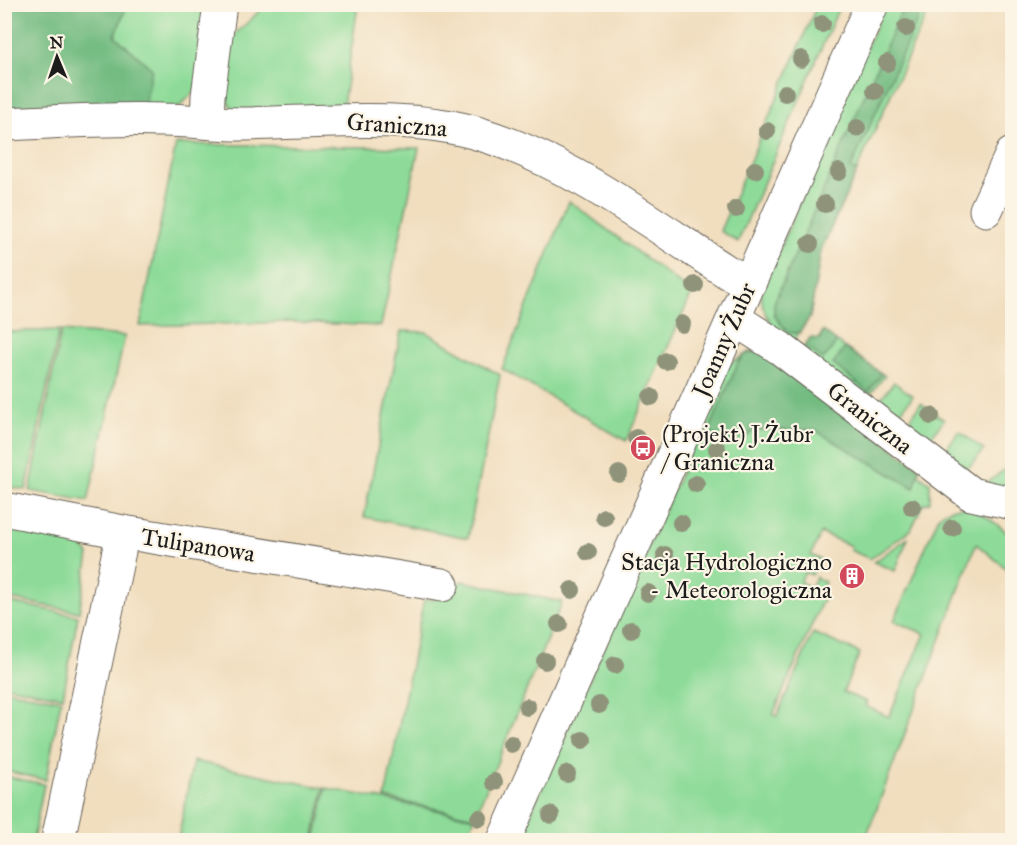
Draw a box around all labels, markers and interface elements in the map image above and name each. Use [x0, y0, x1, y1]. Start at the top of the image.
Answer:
north arrow [27, 27, 87, 87]
text: N [49, 33, 64, 52]
street label: Graniczna [346, 107, 449, 144]
street label: Joanny Żubr [684, 278, 762, 405]
street label: Graniczna [821, 375, 920, 461]
place label: (Projekt) J.Żubr / Graniczna [660, 419, 813, 477]
bus stop icon: (Projekt) J.Żubr / Graniczna [628, 433, 658, 463]
street label: Tulipanowa [139, 521, 258, 569]
place label: Stacja Hydrologiczno - Meteorologiczna [621, 547, 833, 605]
building icon: Stacja Hydrologiczno - Meteorologiczna [837, 561, 867, 591]

